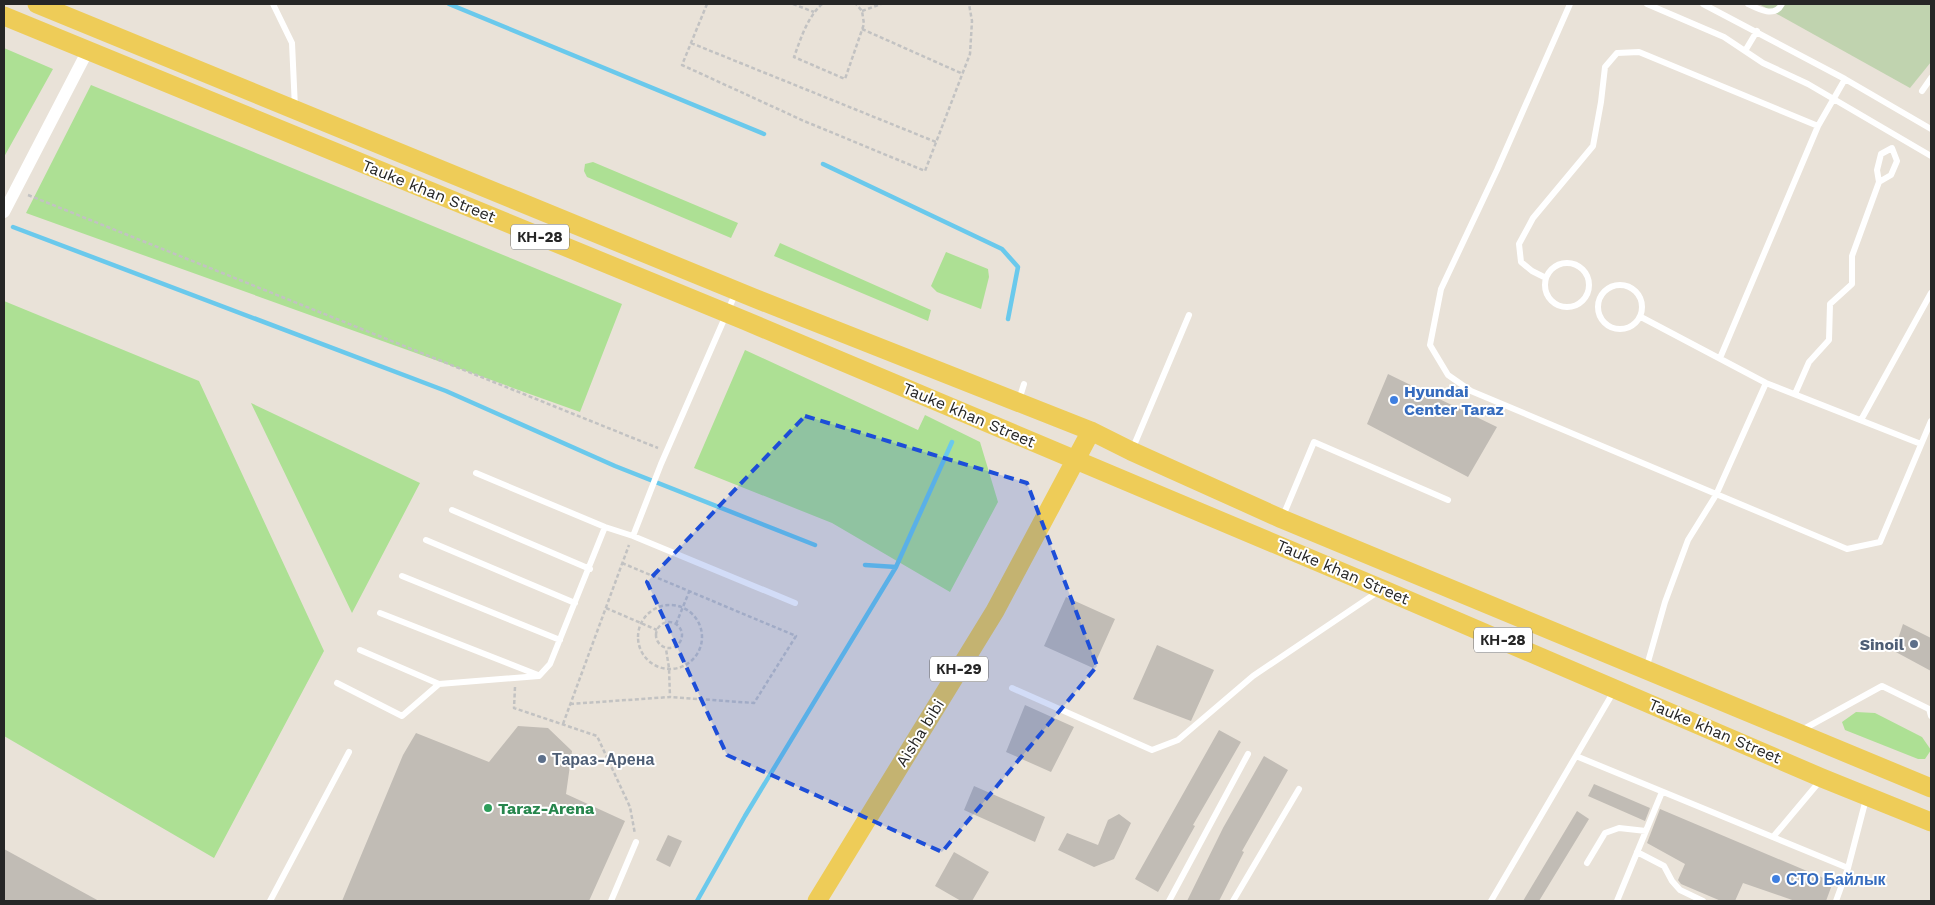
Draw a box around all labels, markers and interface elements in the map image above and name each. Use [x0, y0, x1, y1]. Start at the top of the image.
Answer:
street label: Tauke khan Street [360, 156, 499, 227]
road number: КН-28 [511, 224, 569, 250]
street label: Tauke khan Street [900, 379, 1038, 452]
place label: Hyundai Center Taraz [1404, 382, 1504, 419]
marker: Hyundai Center Taraz [1388, 394, 1400, 406]
street label: Tauke khan Street [1274, 536, 1412, 609]
road number: КН-28 [1474, 628, 1532, 652]
place label: Sinoil [1860, 635, 1905, 654]
marker: Sinoil [1908, 638, 1920, 650]
road number: КН-29 [930, 656, 988, 682]
street label: Tauke khan Street [1646, 695, 1784, 768]
street label: Aisha bibi [892, 696, 948, 770]
place label: Тараз-Арена [552, 750, 654, 769]
marker: Тараз-Арена [536, 753, 548, 765]
place label: Taraz-Arena [498, 799, 595, 818]
marker: Taraz-Arena [482, 802, 494, 814]
place label: СТО Байлык [1786, 870, 1887, 889]
marker: СТО Байлык [1770, 873, 1782, 885]

